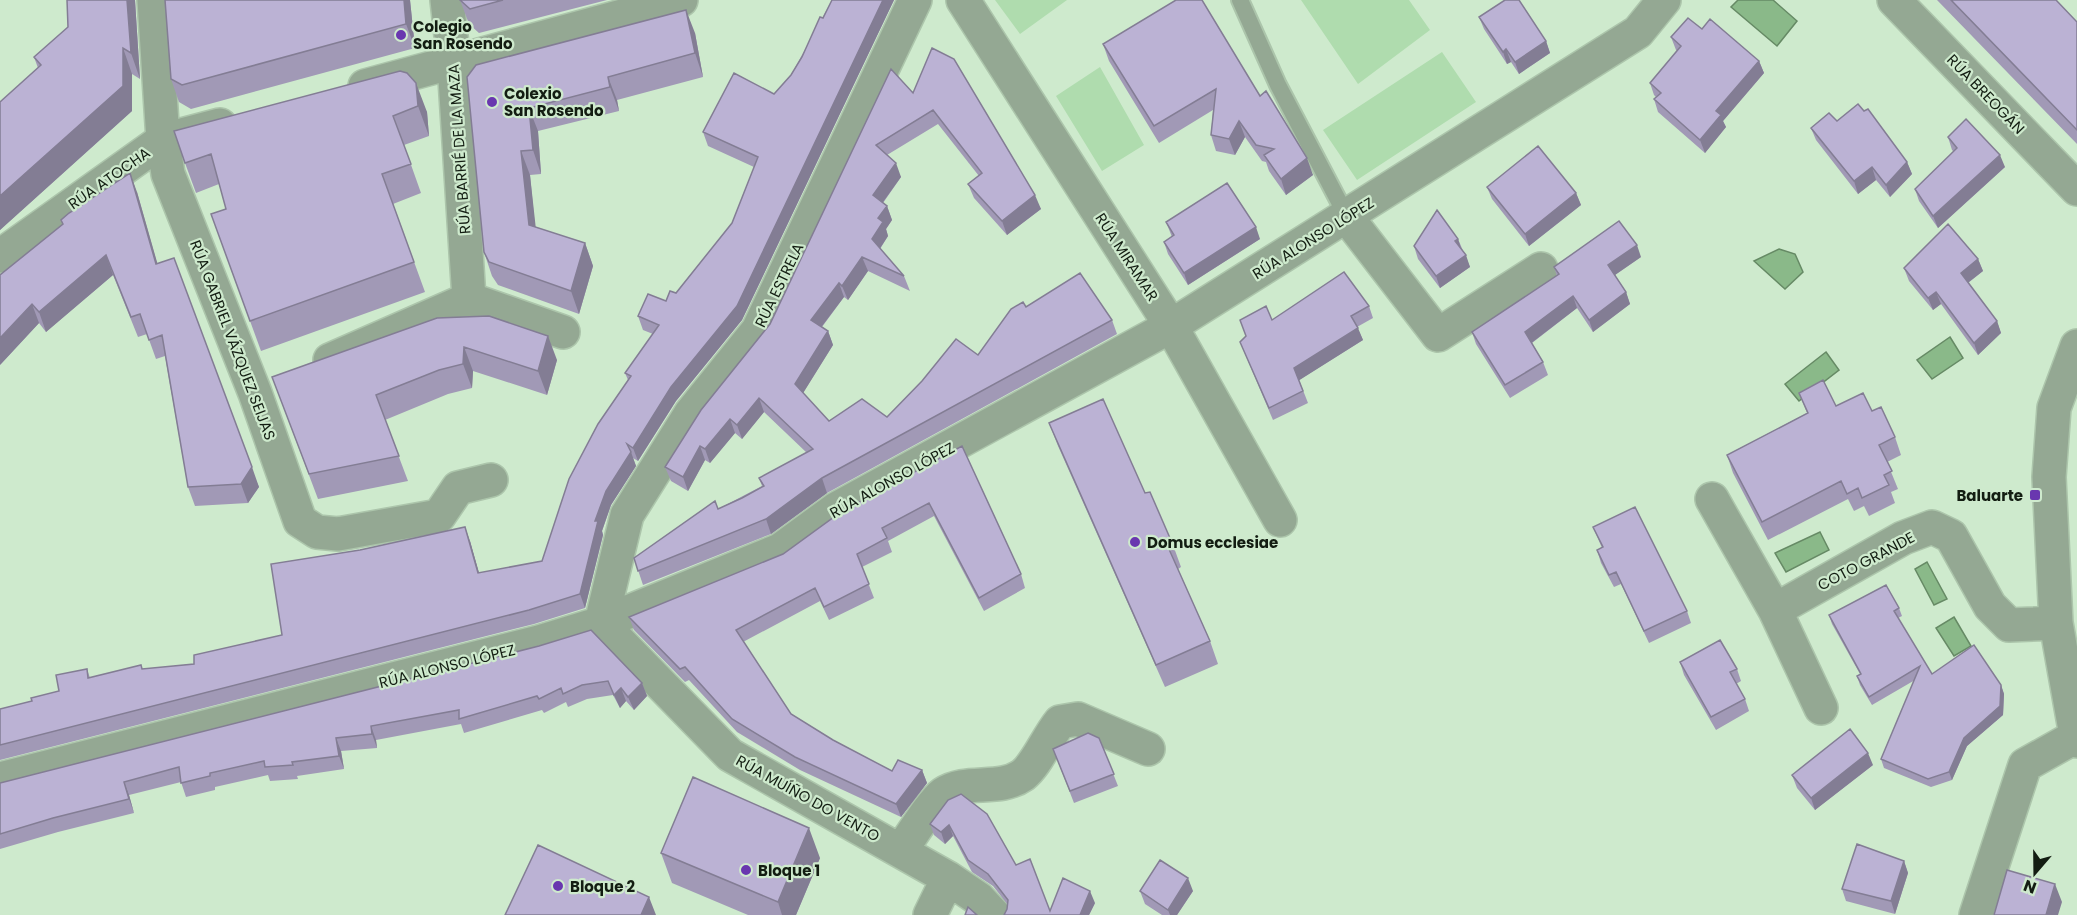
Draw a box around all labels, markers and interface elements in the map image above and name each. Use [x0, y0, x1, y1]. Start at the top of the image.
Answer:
place label: Colegio San Rosendo [413, 16, 513, 54]
marker: Colegio San Rosendo [394, 28, 408, 42]
street label: RÚA BREOGÁN [1942, 49, 2030, 139]
street label: RÚA BARRIÉ DE LA MAZA [443, 63, 475, 235]
place label: Colexio San Rosendo [504, 83, 604, 121]
marker: Colexio San Rosendo [485, 95, 499, 109]
street label: RÚA ATOCHA [64, 142, 154, 214]
street label: RÚA ALONSO LÓPEZ [1248, 192, 1378, 284]
street label: RÚA MIRAMAR [1091, 209, 1163, 305]
street label: RÚA GABRIEL VÁZQUEZ SEIJAS [185, 237, 281, 443]
street label: RÚA ESTRELA [750, 239, 808, 331]
street label: RÚA ALONSO LÓPEZ [826, 437, 958, 523]
place label: Baluarte [1956, 485, 2023, 506]
marker: Baluarte [2028, 488, 2042, 502]
street label: COTO GRANDE [1814, 527, 1918, 595]
place label: Domus ecclesiae [1147, 532, 1278, 553]
marker: Domus ecclesiae [1128, 535, 1142, 549]
street label: RÚA ALONSO LÓPEZ [377, 639, 517, 693]
street label: RÚA MUÍÑO DO VENTO [732, 750, 884, 846]
north arrow [2005, 843, 2065, 903]
place label: Bloque 1 [758, 860, 820, 881]
marker: Bloque 1 [739, 863, 753, 877]
text: N [2020, 874, 2040, 899]
place label: Bloque 2 [570, 876, 636, 897]
marker: Bloque 2 [551, 879, 565, 893]

